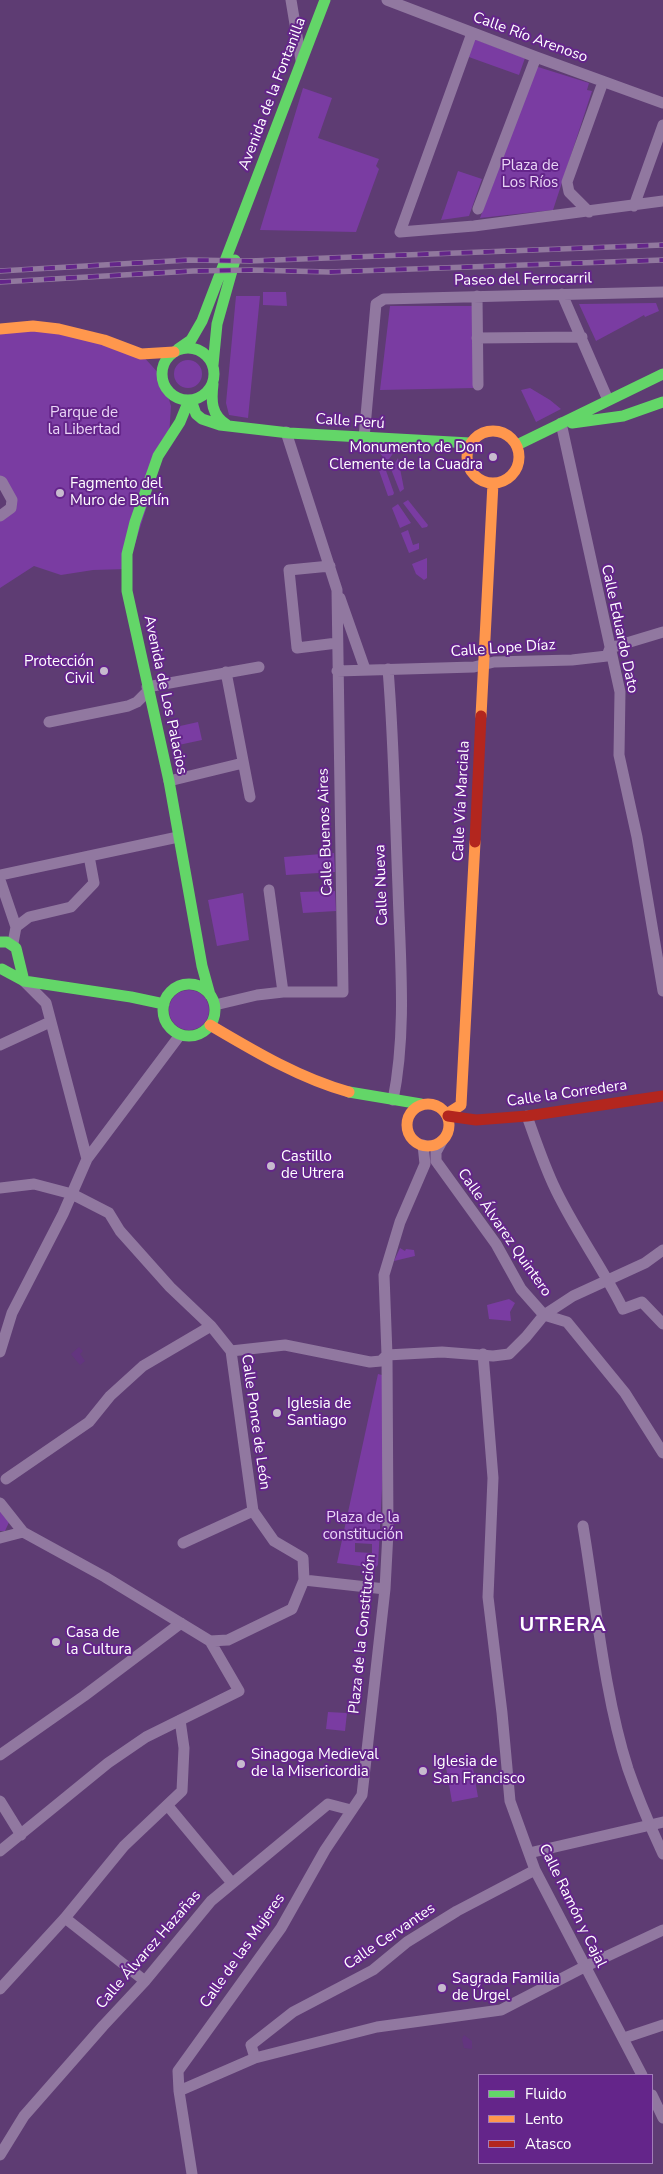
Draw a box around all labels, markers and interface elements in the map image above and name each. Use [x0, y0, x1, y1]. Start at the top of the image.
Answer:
street label: Calle Río Arenoso [470, 9, 590, 67]
street label: Avenida de la Fontanilla [236, 15, 310, 173]
park label: Plaza de Los Ríos [501, 157, 559, 192]
street label: Paseo del Ferrocarril [454, 270, 592, 290]
park label: Parque de la Libertad [48, 404, 120, 439]
street label: Calle Perú [315, 411, 385, 433]
place label: Monumento de Don Clemente de la Cuadra [329, 439, 483, 474]
marker: Monumento de Don Clemente de la Cuadra [487, 451, 499, 463]
place label: Fagmento del Muro de Berlín [70, 475, 169, 510]
marker: Fagmento del Muro de Berlín [54, 487, 66, 499]
street label: Calle Eduardo Dato [597, 563, 641, 695]
street label: Avenida de Los Palacios [139, 614, 191, 776]
street label: Calle Lope Díaz [450, 636, 556, 662]
place label: Protección Civil [24, 653, 94, 688]
marker: Protección Civil [98, 665, 110, 677]
street label: Calle Vía Marciala [450, 740, 474, 862]
street label: Calle Buenos Aires [315, 768, 337, 896]
street label: Calle Nueva [372, 844, 392, 926]
street label: Calle la Corredera [506, 1077, 628, 1111]
place label: Castillo de Utrera [281, 1148, 344, 1183]
marker: Castillo de Utrera [265, 1160, 277, 1172]
street label: Calle Álvarez Quintero [453, 1166, 555, 1300]
street label: Calle Ponce de León [237, 1353, 273, 1491]
place label: Iglesia de Santiago [287, 1395, 351, 1430]
marker: Iglesia de Santiago [271, 1407, 283, 1419]
park label: Plaza de la constitución [323, 1509, 403, 1544]
street label: Plaza de la Constitución [346, 1553, 380, 1715]
district label: UTRERA [519, 1614, 607, 1638]
place label: Casa de la Cultura [66, 1624, 132, 1659]
marker: Casa de la Cultura [50, 1636, 62, 1648]
place label: Sinagoga Medieval de la Misericordia [251, 1746, 379, 1781]
place label: Iglesia de San Francisco [433, 1753, 525, 1788]
marker: Sinagoga Medieval de la Misericordia [235, 1758, 247, 1770]
marker: Iglesia de San Francisco [417, 1765, 429, 1777]
street label: Calle Ramón y Cajal [534, 1841, 610, 1971]
street label: Calle Álvarez Hazañas [93, 1887, 205, 2013]
street label: Calle de las Mujeres [197, 1890, 289, 2012]
street label: Calle Cervantes [341, 1900, 439, 1974]
place label: Sagrada Familia de Úrgel [452, 1970, 560, 2005]
marker: Sagrada Familia de Úrgel [436, 1982, 448, 1994]
legend [478, 2074, 653, 2164]
text: Fluido [525, 2084, 567, 2104]
text: Lento [525, 2109, 563, 2129]
text: Atasco [525, 2134, 571, 2154]

